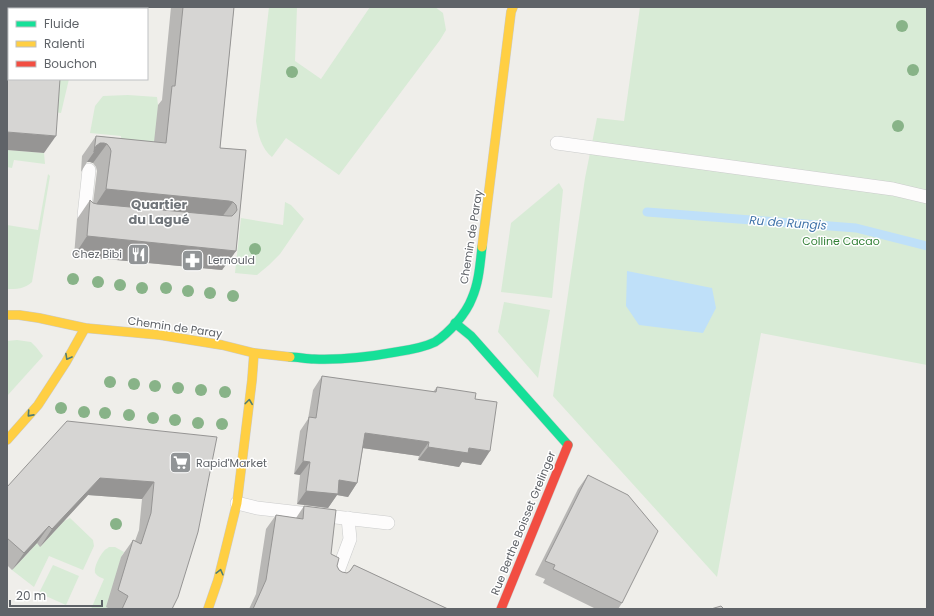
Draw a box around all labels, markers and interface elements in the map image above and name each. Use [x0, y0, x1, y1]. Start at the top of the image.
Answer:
legend [8, 8, 148, 80]
text: Fluide [44, 15, 79, 32]
text: Ralenti [44, 35, 85, 52]
text: Bouchon [44, 55, 97, 72]
street label: Chemin de Paray [456, 188, 486, 285]
district label: Quartier du Lagué [129, 195, 189, 229]
water label: Ru de Rungis [749, 211, 827, 234]
park label: Colline Cacao [802, 233, 880, 249]
restaurant icon: Chez Bibi [125, 241, 151, 267]
place label: Chez Bibi [72, 246, 122, 262]
pharmacy icon: Lernould [179, 247, 205, 273]
place label: Lernould [208, 252, 255, 268]
street label: Chemin de Paray [127, 312, 224, 342]
one-way arrow [66, 353, 73, 360]
one-way arrow [245, 399, 254, 405]
one-way arrow [28, 409, 35, 417]
street label: Rue Berthe Boisset Grelinger [487, 449, 559, 597]
supermarket icon: Rapid'Market [167, 450, 193, 476]
place label: Rapid'Market [196, 455, 267, 471]
one-way arrow [215, 569, 224, 576]
scale bar [10, 582, 102, 608]
text: 20 m [16, 587, 46, 604]

